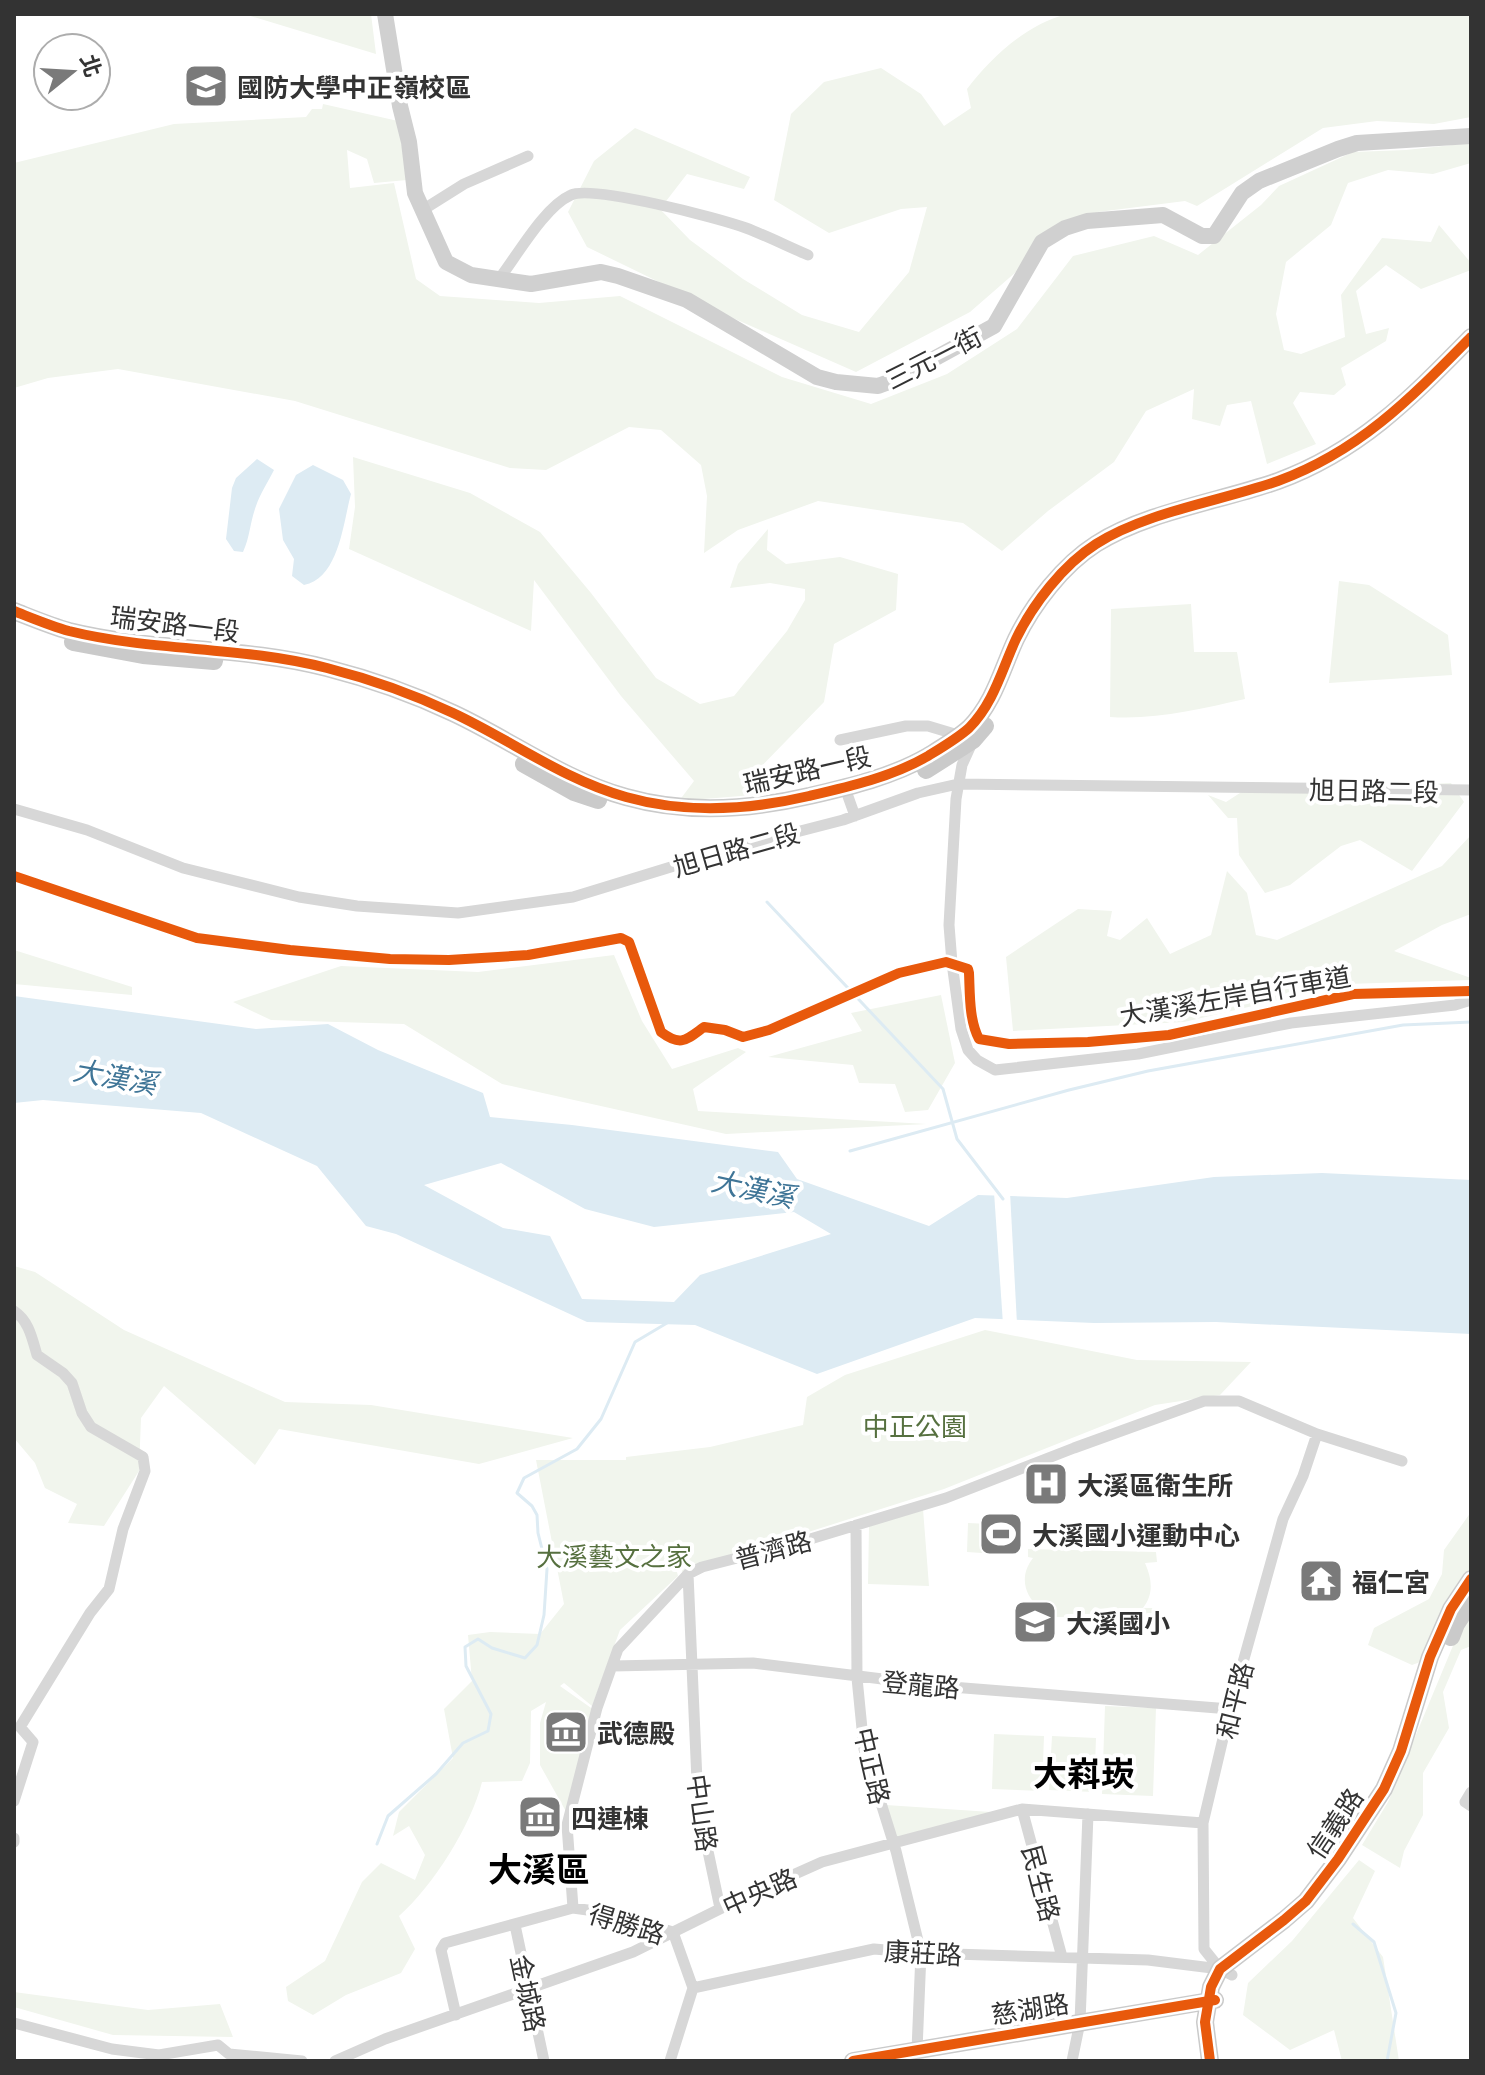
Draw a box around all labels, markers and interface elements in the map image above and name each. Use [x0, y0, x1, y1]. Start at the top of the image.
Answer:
north arrow [32, 32, 112, 112]
text: 北 [76, 51, 108, 80]
school or university icon: 國防大學中正嶺校區 [182, 62, 230, 110]
place label: 國防大學中正嶺校區 [237, 71, 471, 102]
street label: 三元一街 [880, 320, 986, 394]
street label: 瑞安路一段 [109, 600, 241, 646]
street label: 瑞安路一段 [740, 739, 874, 799]
street label: 旭日路二段 [1309, 773, 1439, 807]
street label: 旭日路二段 [669, 816, 803, 882]
street label: 大漢溪左岸自行車道 [1117, 959, 1353, 1031]
water label: 大漢溪 [71, 1052, 163, 1101]
water label: 大漢溪 [708, 1163, 802, 1214]
park label: 中正公園 [863, 1410, 967, 1441]
hospital icon: 大溪區衛生所 [1022, 1460, 1070, 1508]
place label: 大溪區衛生所 [1077, 1469, 1233, 1500]
sports icon: 大溪國小運動中心 [977, 1510, 1025, 1558]
place label: 大溪國小運動中心 [1032, 1519, 1240, 1550]
street label: 普濟路 [731, 1524, 815, 1574]
park label: 大溪藝文之家 [536, 1540, 692, 1571]
temple icon: 福仁宮 [1297, 1557, 1345, 1605]
place label: 福仁宮 [1352, 1566, 1430, 1597]
school or university icon: 大溪國小 [1011, 1598, 1059, 1646]
place label: 大溪國小 [1066, 1607, 1170, 1638]
street label: 和平路 [1210, 1658, 1258, 1742]
street label: 登龍路 [881, 1665, 961, 1703]
museum icon: 武德殿 [542, 1708, 590, 1756]
place label: 武德殿 [597, 1717, 675, 1748]
street label: 中正路 [849, 1725, 897, 1807]
district label: 大嵙崁 [1033, 1752, 1135, 1793]
street label: 中山路 [682, 1772, 724, 1854]
street label: 信義路 [1299, 1782, 1369, 1864]
museum icon: 四連棟 [516, 1793, 564, 1841]
place label: 四連棟 [571, 1802, 649, 1833]
street label: 民生路 [1017, 1841, 1067, 1925]
district label: 大溪區 [488, 1848, 590, 1889]
street label: 中央路 [717, 1861, 801, 1921]
street label: 得勝路 [585, 1897, 669, 1949]
street label: 康莊路 [883, 1934, 963, 1970]
street label: 金城路 [506, 1952, 552, 2034]
street label: 慈湖路 [989, 1987, 1071, 2029]

